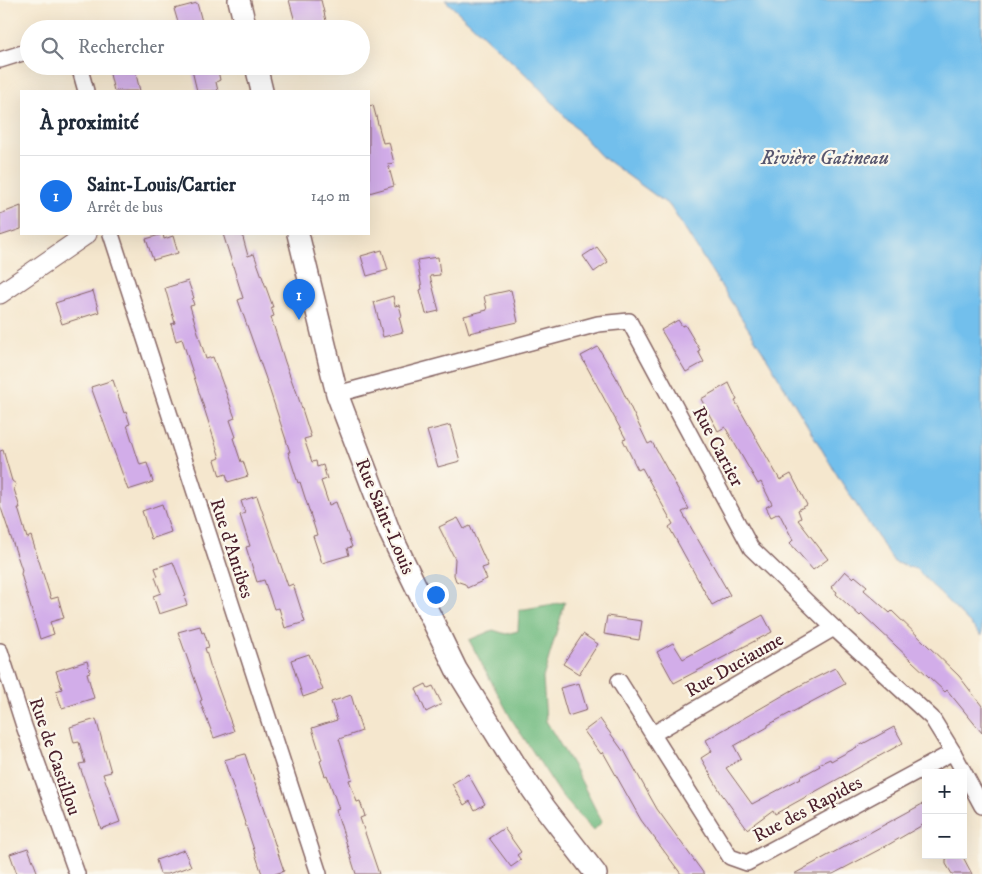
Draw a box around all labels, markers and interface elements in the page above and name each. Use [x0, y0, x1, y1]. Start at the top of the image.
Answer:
search box [20, 20, 370, 75]
icon: search [38, 34, 66, 62]
text: Rechercher [78, 36, 164, 59]
text: À proximité [40, 110, 139, 136]
water label: Rivière Gatineau [760, 146, 889, 171]
text: Saint-Louis/Cartier [87, 174, 236, 197]
text: 1 [53, 186, 59, 206]
text: 140 m [311, 186, 350, 206]
text: Arrêt de bus [87, 197, 163, 217]
pin: 1 [283, 279, 315, 320]
street label: Rue Cartier [687, 403, 748, 491]
street label: Rue Saint-Louis [350, 455, 419, 578]
street label: Rue d'Antibes [205, 496, 258, 601]
your location [423, 582, 449, 608]
street label: Rue Duciaume [682, 628, 788, 703]
street label: Rue de Castillou [24, 695, 85, 818]
map controls [922, 769, 967, 859]
button: + [922, 769, 967, 814]
street label: Rue des Rapides [749, 771, 866, 848]
button: − [922, 814, 967, 859]

